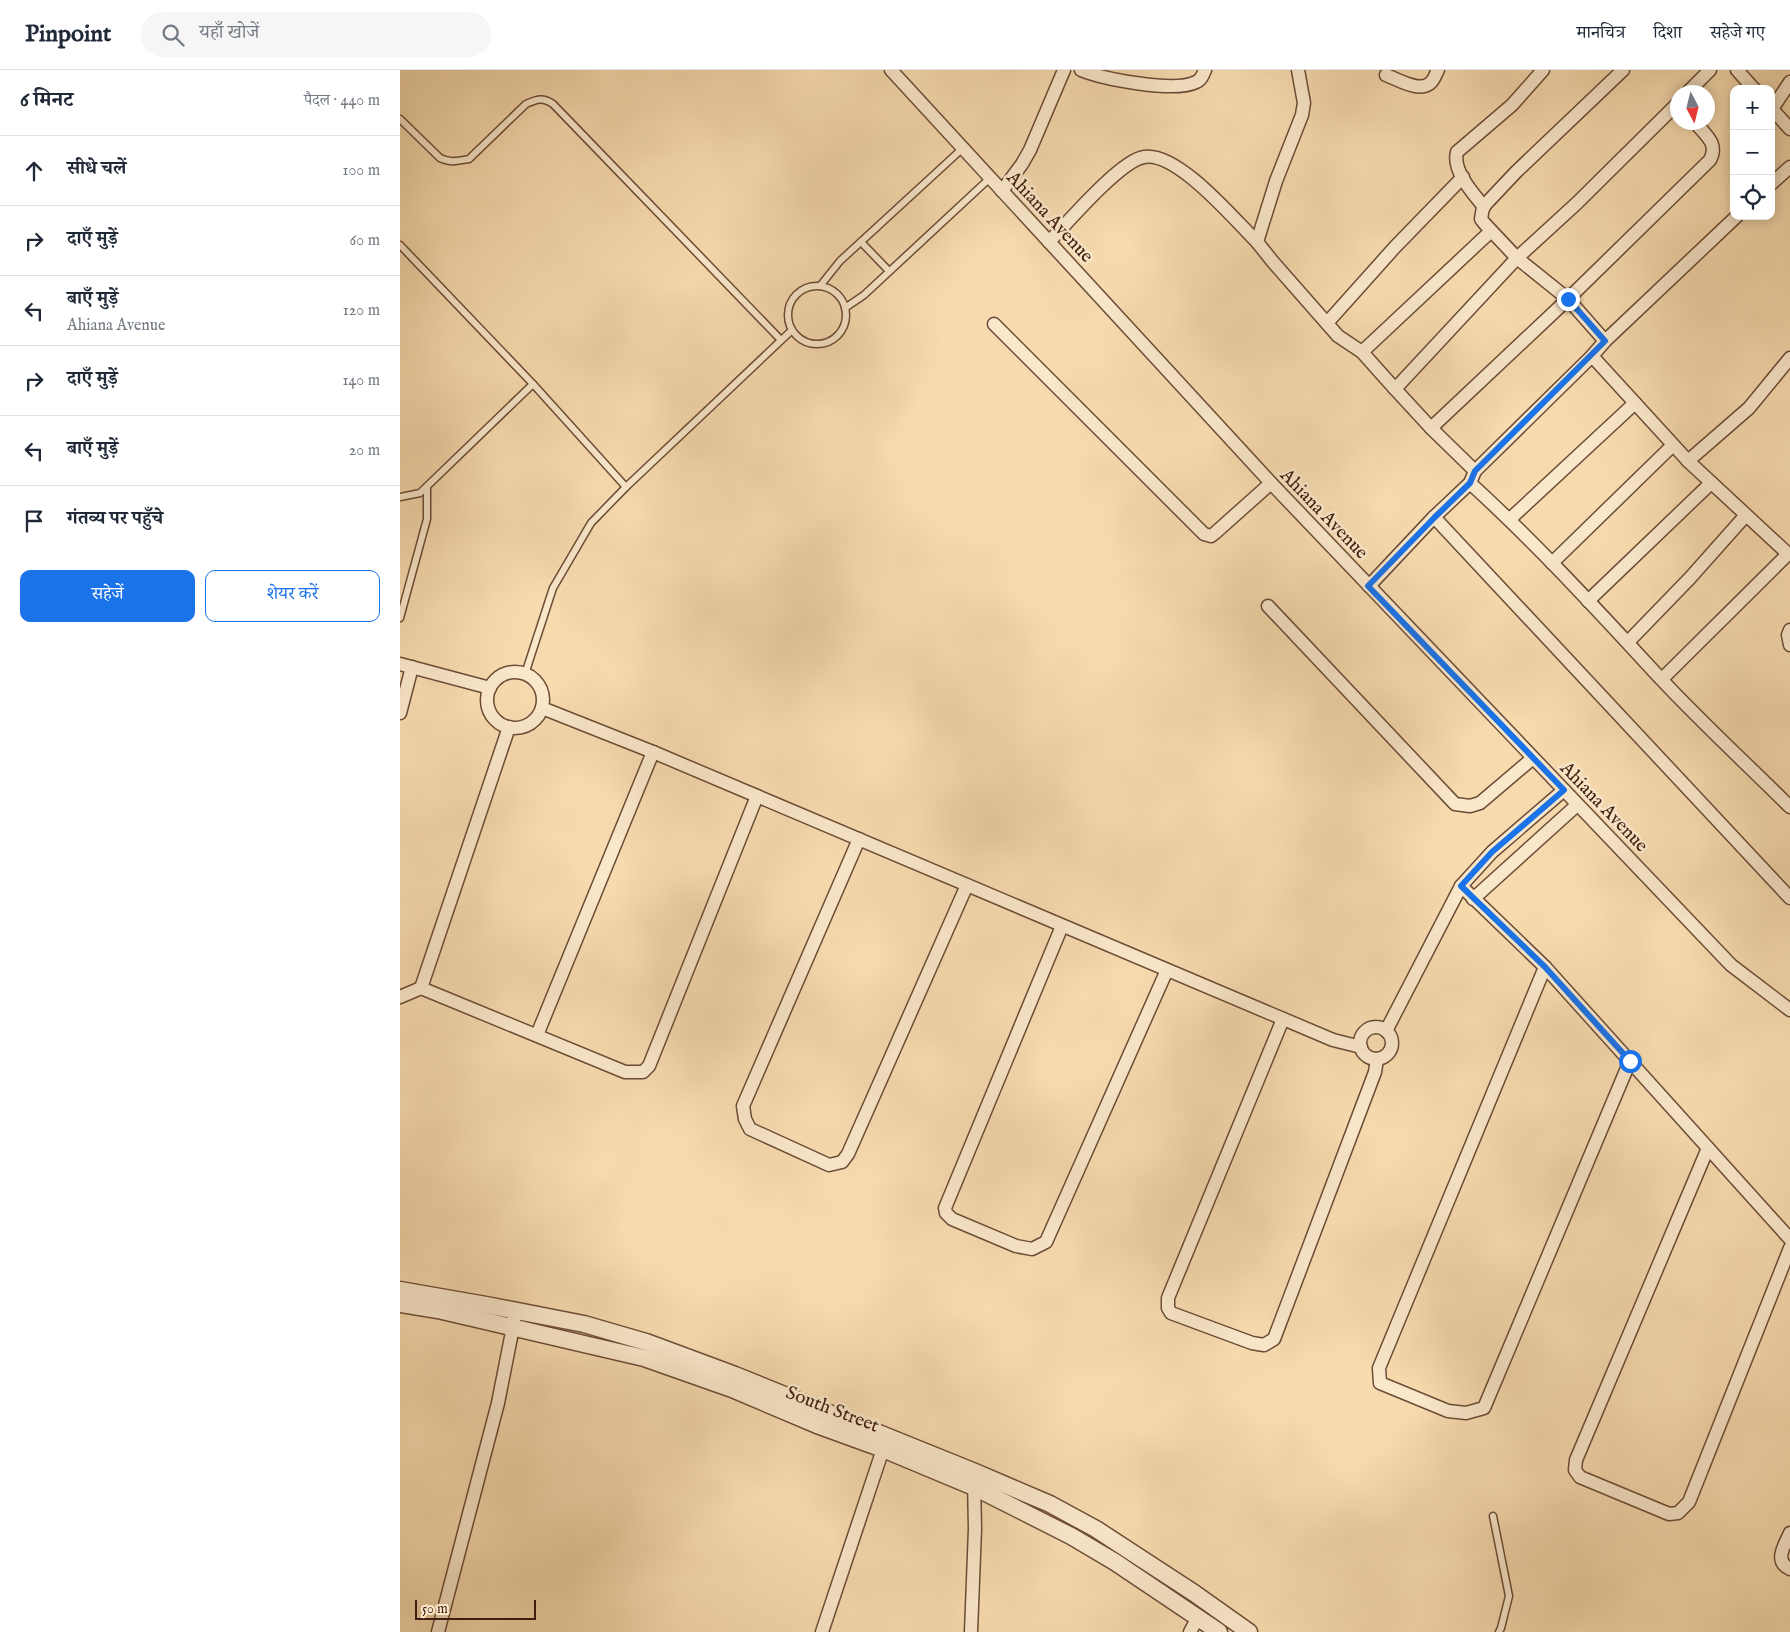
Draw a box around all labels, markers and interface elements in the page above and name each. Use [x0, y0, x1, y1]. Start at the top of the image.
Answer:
search box [141, 12, 491, 57]
text: Pinpoint [25, 19, 111, 50]
icon: search [159, 21, 187, 49]
text: यहाँ खोजें [199, 21, 259, 45]
text: मानचित्र [1576, 22, 1625, 45]
text: दिशा [1653, 22, 1682, 45]
text: सहेजे गए [1710, 22, 1765, 45]
north arrow [1670, 85, 1715, 130]
map controls [1730, 85, 1775, 220]
button: + [1730, 85, 1775, 130]
text: 6 मिनट [20, 87, 73, 114]
text: पैदल · 440 m [304, 91, 380, 111]
button: − [1730, 130, 1775, 175]
icon: ahead [20, 157, 48, 185]
text: सीधे चलें [67, 157, 126, 181]
text: 100 m [343, 161, 380, 181]
street label: Ahiana Avenue [1000, 166, 1098, 268]
button: locate [1730, 175, 1775, 220]
icon: right [20, 227, 48, 255]
text: दाएँ मुड़ें [67, 227, 118, 251]
text: 60 m [350, 231, 380, 251]
text: बाएँ मुड़ें [67, 287, 118, 311]
route end [1557, 288, 1580, 311]
icon: left [20, 297, 48, 325]
text: 120 m [343, 301, 380, 321]
text: Ahiana Avenue [67, 316, 165, 336]
icon: right [20, 367, 48, 395]
text: दाएँ मुड़ें [67, 367, 118, 391]
text: 140 m [342, 371, 380, 391]
icon: left [20, 437, 48, 465]
text: बाएँ मुड़ें [67, 437, 118, 461]
text: 20 m [349, 441, 380, 461]
street label: Ahiana Avenue [1274, 463, 1373, 565]
icon: arrive [20, 507, 48, 535]
text: गंतव्य पर पहुँचे [67, 507, 163, 531]
button: सहेजें [20, 570, 195, 622]
button: शेयर करें [205, 570, 380, 622]
street label: Ahiana Avenue [1554, 756, 1653, 858]
route start [1619, 1050, 1642, 1073]
street label: South Street [782, 1381, 883, 1439]
scale bar [415, 1597, 536, 1620]
text: 50 m [422, 1600, 448, 1618]

